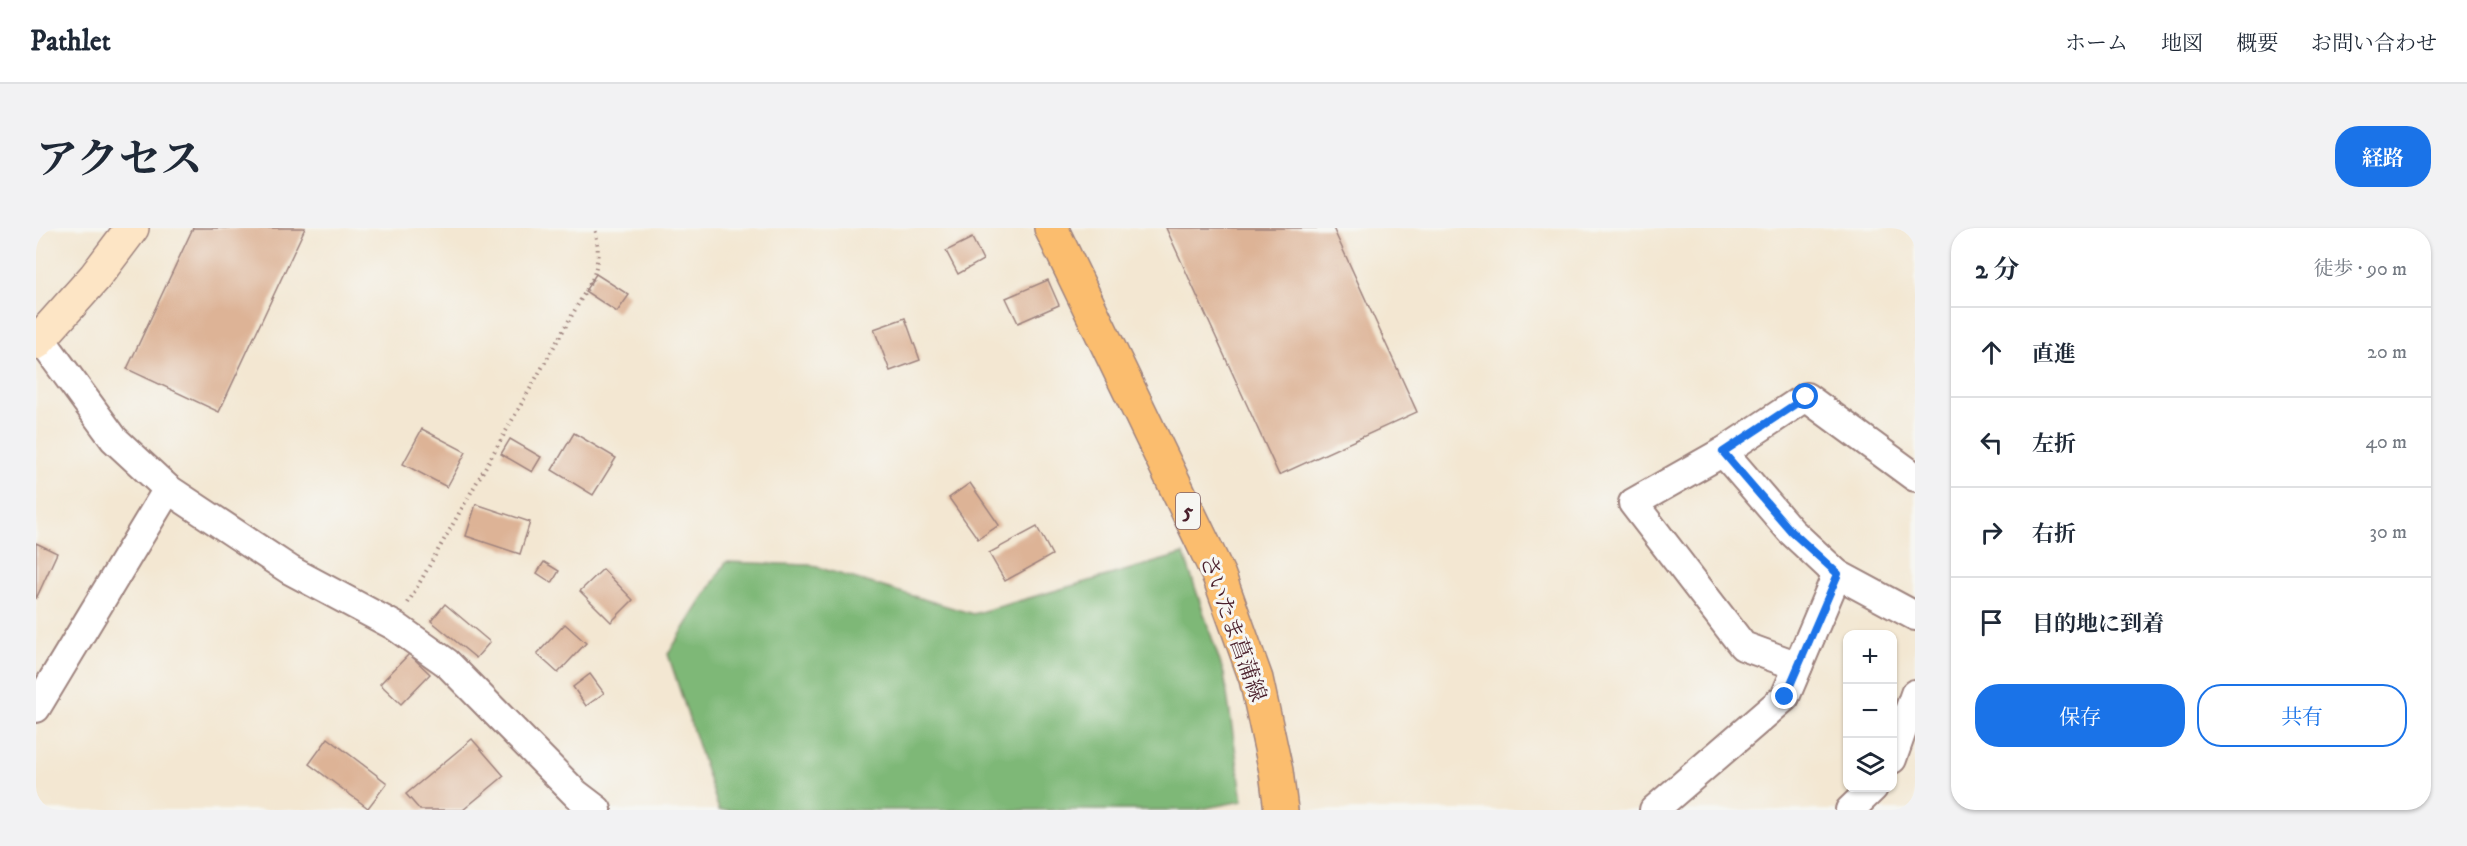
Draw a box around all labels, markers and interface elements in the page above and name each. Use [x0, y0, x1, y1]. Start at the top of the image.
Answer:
text: Pathlet [30, 24, 111, 59]
text: ホーム [2065, 31, 2128, 57]
text: 地図 [2161, 31, 2203, 57]
text: 概要 [2236, 31, 2278, 57]
text: お問い合わせ [2311, 31, 2437, 57]
button: 経路 [2335, 126, 2431, 187]
text: アクセス [36, 135, 203, 187]
text: 2 分 [1975, 254, 2019, 287]
text: 徒歩 · 90 m [2314, 257, 2407, 282]
icon: ahead [1975, 336, 2008, 369]
text: 20 m [2367, 340, 2407, 365]
text: 直進 [2032, 341, 2076, 368]
route start [1792, 383, 1818, 409]
icon: left [1975, 426, 2008, 459]
text: 40 m [2365, 430, 2407, 455]
text: 左折 [2032, 431, 2076, 458]
road number: 5 [1176, 493, 1200, 529]
icon: right [1975, 516, 2008, 549]
text: 30 m [2369, 520, 2407, 545]
text: 右折 [2032, 521, 2076, 548]
street label: さいたま菖蒲線 [1194, 552, 1272, 705]
icon: arrive [1975, 606, 2008, 639]
text: 目的地に到着 [2032, 611, 2164, 638]
map controls [1843, 630, 1897, 792]
button: + [1843, 630, 1897, 684]
route end [1771, 683, 1797, 709]
button: − [1843, 684, 1897, 738]
button: 保存 [1975, 684, 2185, 747]
button: 共有 [2197, 684, 2407, 747]
button: layers [1843, 738, 1897, 792]

